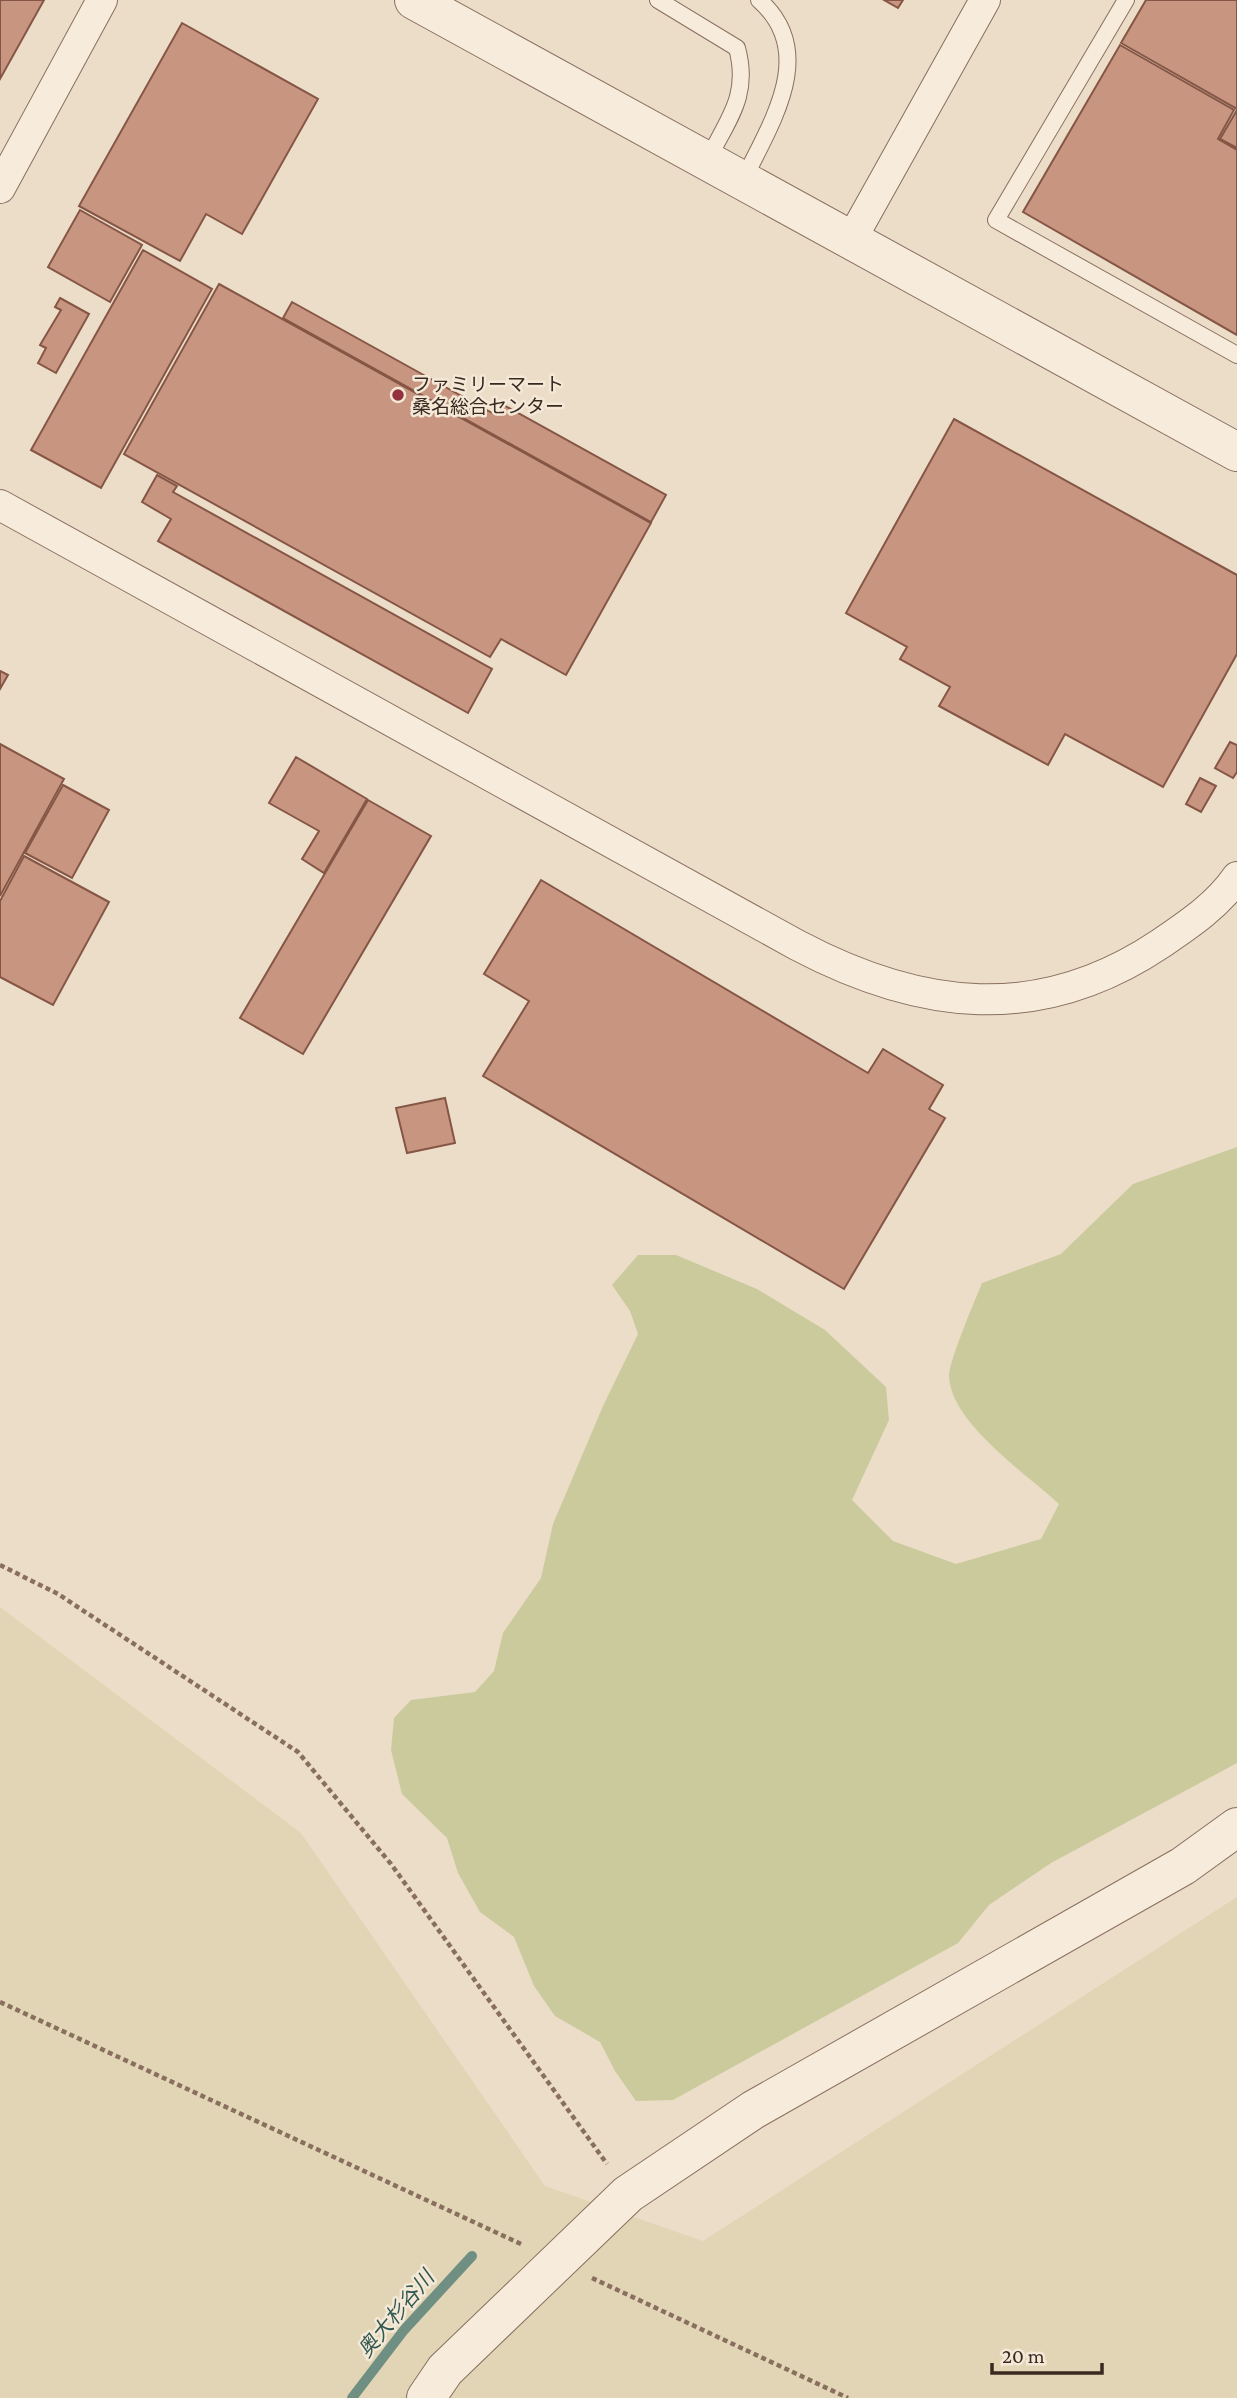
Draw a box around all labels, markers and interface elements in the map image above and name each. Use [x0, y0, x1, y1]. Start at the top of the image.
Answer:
place label: ファミリーマート 桑名総合センター [412, 374, 564, 417]
marker: ファミリーマート 桑名総合センター [390, 387, 406, 403]
water label: 奥大杉谷川 [353, 2265, 440, 2362]
scale bar [992, 2332, 1102, 2376]
text: 20 m [1002, 2344, 1045, 2368]

